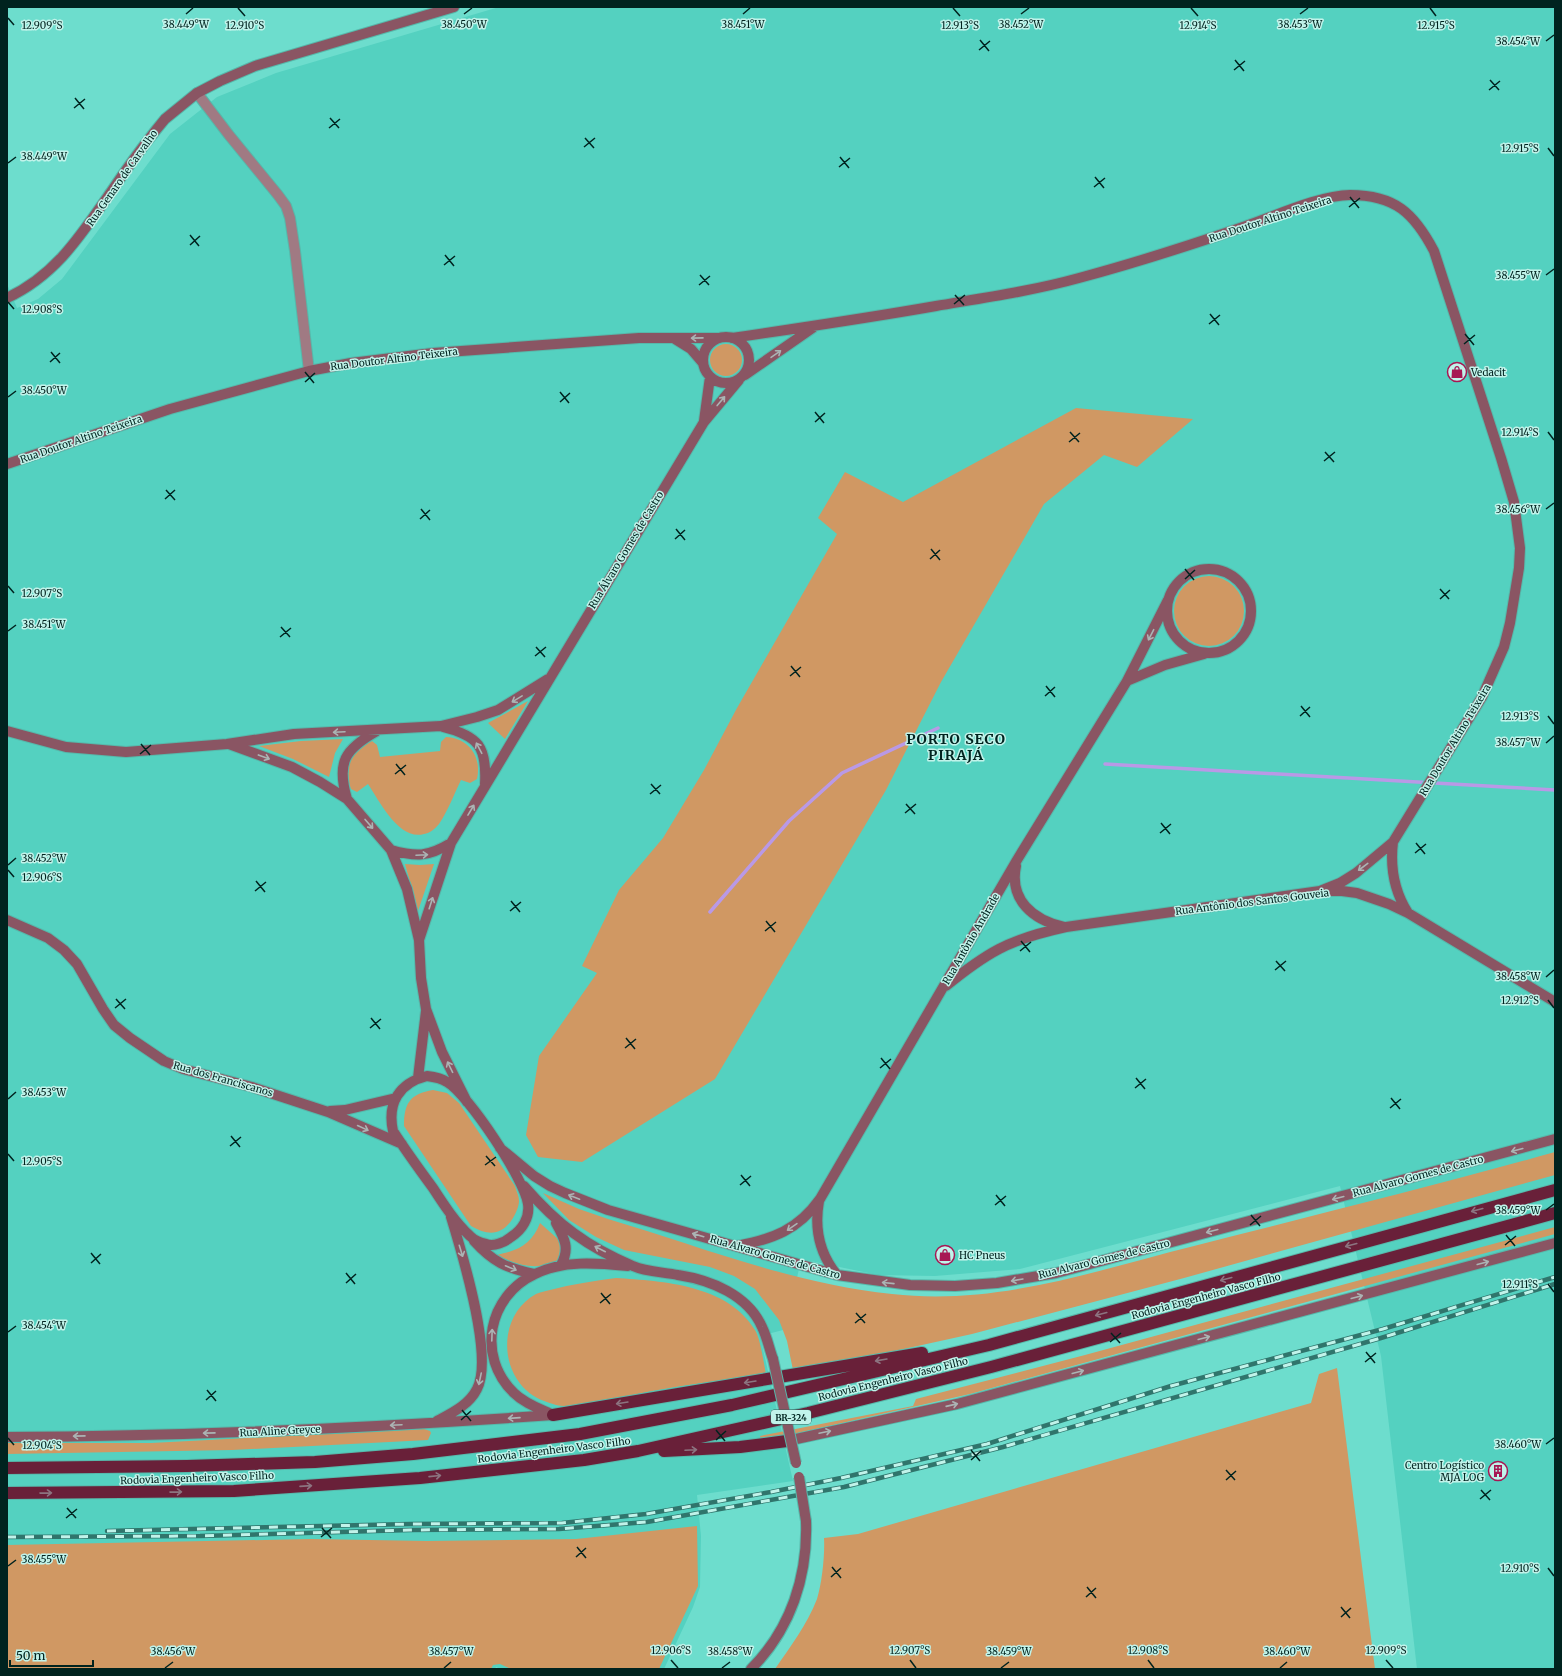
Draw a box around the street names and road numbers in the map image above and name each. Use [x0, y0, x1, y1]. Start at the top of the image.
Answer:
street label: Rua Genaro de Carvalho [84, 127, 160, 229]
street label: Rua Doutor Altino Teixeira [1207, 193, 1334, 245]
street label: Rua Doutor Altino Teixeira [330, 345, 459, 373]
street label: Rua Doutor Altino Teixeira [18, 412, 144, 466]
street label: Rua Álvaro Gomes de Castro [585, 488, 666, 611]
street label: Rua Doutor Altino Teixeira [1416, 681, 1494, 798]
street label: Rua Antônio dos Santos Gouveia [1174, 886, 1330, 918]
street label: Rua Antônio Andrade [940, 891, 1002, 987]
street label: Rua dos Franciscanos [172, 1059, 274, 1099]
street label: Rua Alvaro Gomes de Castro [1351, 1152, 1485, 1200]
street label: Rua Alvaro Gomes de Castro [708, 1232, 842, 1282]
street label: Rua Alvaro Gomes de Castro [1037, 1236, 1171, 1282]
street label: Rodovia Engenheiro Vasco Filho [1130, 1270, 1282, 1322]
street label: Rodovia Engenheiro Vasco Filho [817, 1354, 969, 1404]
road number: BR-324 [771, 1410, 811, 1424]
street label: Rua Aline Greyce [239, 1422, 321, 1440]
street label: Rodovia Engenheiro Vasco Filho [477, 1434, 631, 1466]
street label: Rodovia Engenheiro Vasco Filho [120, 1469, 274, 1487]

